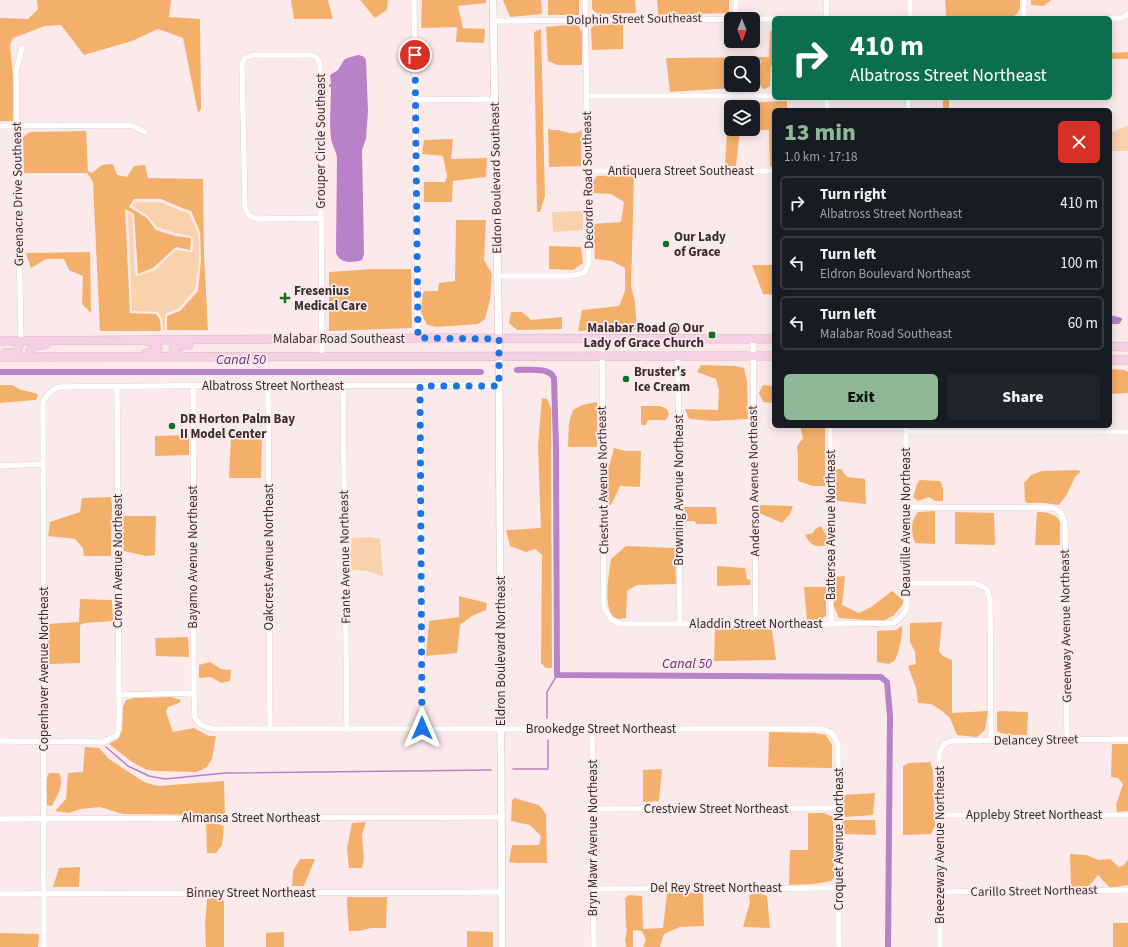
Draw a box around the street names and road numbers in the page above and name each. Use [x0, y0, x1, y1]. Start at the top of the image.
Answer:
street label: Dolphin Street Southeast [566, 9, 703, 29]
street label: Grouper Circle Southeast [312, 73, 330, 209]
street label: Eldron Boulevard Southeast [486, 101, 506, 254]
street label: Decordre Road Southeast [578, 110, 598, 249]
street label: Greenacre Drive Southeast [8, 121, 28, 266]
street label: Antiquera Street Southeast [608, 162, 755, 180]
street label: Malabar Road Southeast [273, 330, 406, 348]
street label: Albatross Street Northeast [202, 377, 345, 395]
street label: Chestnut Avenue Northeast [593, 405, 613, 554]
street label: Anderson Avenue Northeast [744, 405, 764, 557]
street label: Browning Avenue Northeast [670, 414, 688, 566]
street label: Deauville Avenue Northeast [897, 447, 915, 597]
street label: Battersea Avenue Northeast [822, 449, 840, 600]
street label: Oakcrest Avenue Northeast [260, 483, 278, 630]
street label: Bayamo Avenue Northeast [184, 485, 202, 629]
street label: Frante Avenue Northeast [335, 489, 355, 624]
street label: Crown Avenue Northeast [109, 493, 127, 628]
street label: Greenway Avenue Northeast [1056, 549, 1076, 703]
street label: Eldron Boulevard Northeast [492, 575, 510, 726]
street label: Copenhaver Avenue Northeast [35, 586, 53, 751]
street label: Aladdin Street Northeast [689, 615, 823, 633]
street label: Brookedge Street Northeast [526, 720, 677, 738]
street label: Delancey Street [993, 730, 1079, 750]
street label: Bryn Mawr Avenue Northeast [584, 759, 602, 917]
street label: Breezeway Avenue Northeast [931, 766, 949, 924]
street label: Croquet Avenue Northeast [830, 767, 848, 910]
street label: Crestview Street Northeast [644, 800, 789, 818]
street label: Appleby Street Northeast [966, 806, 1103, 824]
street label: Almansa Street Northeast [182, 809, 321, 827]
street label: Del Rey Street Northeast [650, 879, 783, 897]
street label: Carillo Street Northeast [970, 881, 1098, 901]
street label: Binney Street Northeast [186, 884, 316, 902]

